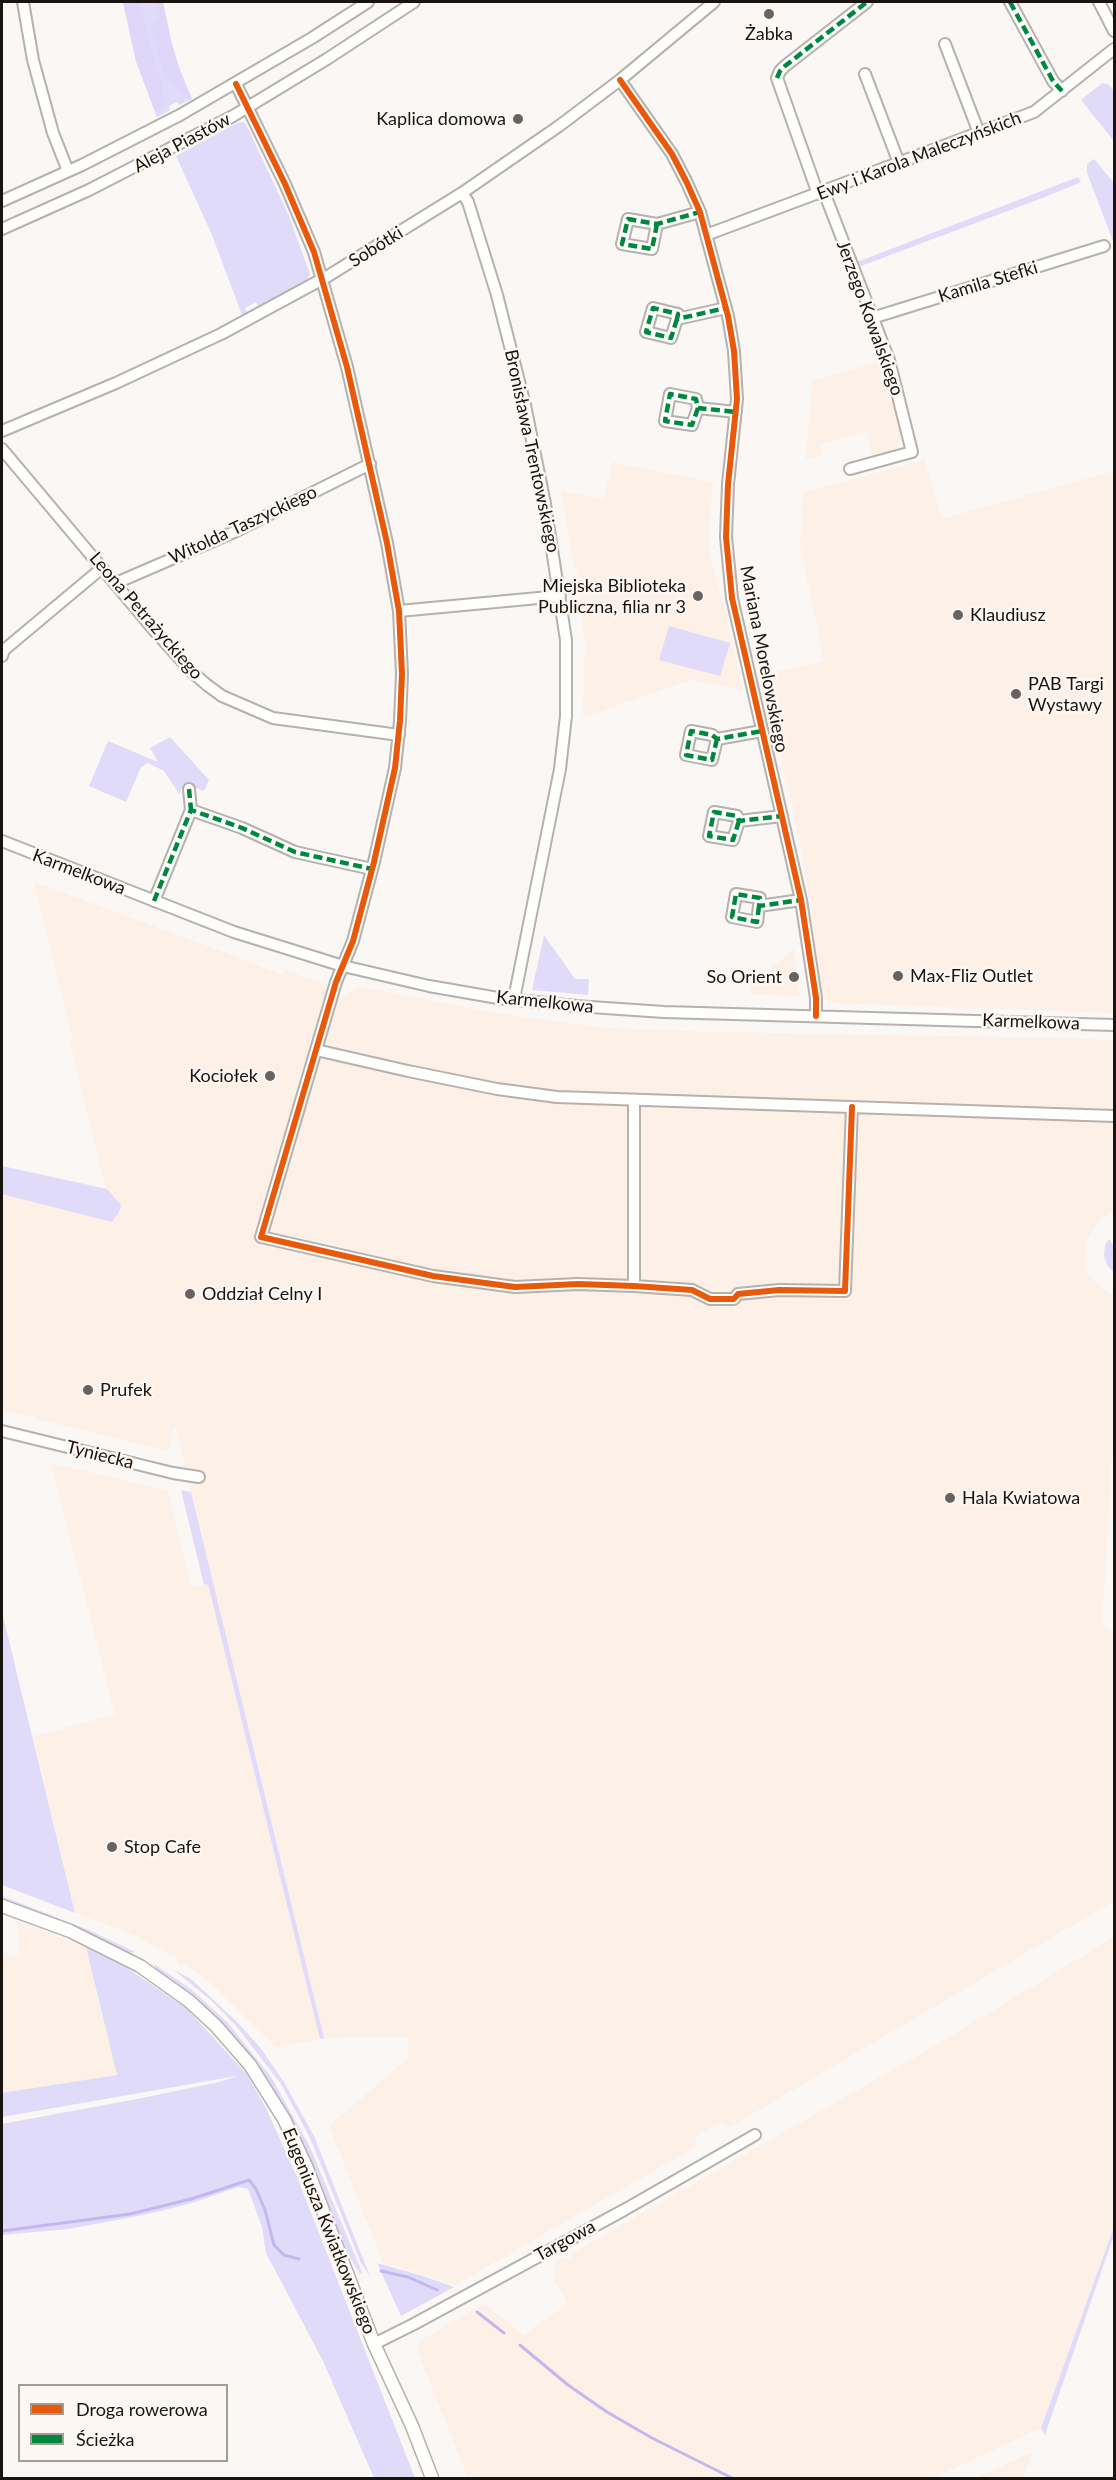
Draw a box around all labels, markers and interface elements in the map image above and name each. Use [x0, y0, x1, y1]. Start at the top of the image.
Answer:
marker: Żabka [762, 7, 776, 21]
place label: Żabka [745, 23, 793, 45]
street label: Ewy i Karola Maleczyńskich [814, 107, 1024, 205]
place label: Kaplica domowa [376, 108, 506, 130]
street label: Aleja Piastów [130, 109, 234, 177]
marker: Kaplica domowa [511, 112, 525, 126]
street label: Sobótki [345, 222, 407, 272]
street label: Jerzego Kowalskiego [832, 237, 908, 399]
street label: Kamila Stefki [936, 257, 1040, 307]
street label: Bronisława Trentowskiego [500, 348, 564, 554]
street label: Witolda Taszyckiego [166, 481, 320, 569]
street label: Leona Petrażyckiego [85, 548, 207, 684]
street label: Mariana Morelowskiego [735, 564, 793, 754]
place label: Miejska Biblioteka Publiczna, filia nr 3 [538, 575, 686, 618]
marker: Miejska Biblioteka Publiczna, filia nr 3 [691, 589, 705, 603]
place label: Klaudiusz [970, 604, 1046, 626]
marker: Klaudiusz [951, 608, 965, 622]
place label: PAB Targi Wystawy [1028, 673, 1104, 716]
marker: PAB Targi Wystawy [1009, 687, 1023, 701]
street label: Karmelkowa [30, 844, 128, 900]
place label: Max-Fliz Outlet [910, 965, 1033, 987]
place label: So Orient [706, 966, 782, 988]
marker: Max-Fliz Outlet [891, 969, 905, 983]
marker: So Orient [787, 970, 801, 984]
street label: Karmelkowa [495, 986, 595, 1018]
street label: Karmelkowa [982, 1010, 1080, 1034]
place label: Kociołek [189, 1065, 258, 1087]
marker: Kociołek [263, 1069, 277, 1083]
place label: Oddział Celny I [202, 1283, 322, 1305]
marker: Oddział Celny I [183, 1287, 197, 1301]
place label: Prufek [100, 1379, 152, 1401]
marker: Prufek [81, 1383, 95, 1397]
street label: Tyniecka [64, 1436, 136, 1474]
place label: Hala Kwiatowa [962, 1487, 1080, 1509]
marker: Hala Kwiatowa [943, 1491, 957, 1505]
place label: Stop Cafe [124, 1836, 201, 1858]
marker: Stop Cafe [105, 1840, 119, 1854]
street label: Eugeniusza Kwiatkowskiego [278, 2125, 380, 2337]
street label: Targowa [531, 2216, 599, 2266]
legend [18, 2384, 228, 2462]
text: Droga rowerowa [76, 2398, 208, 2420]
text: Ścieżka [76, 2428, 134, 2450]

